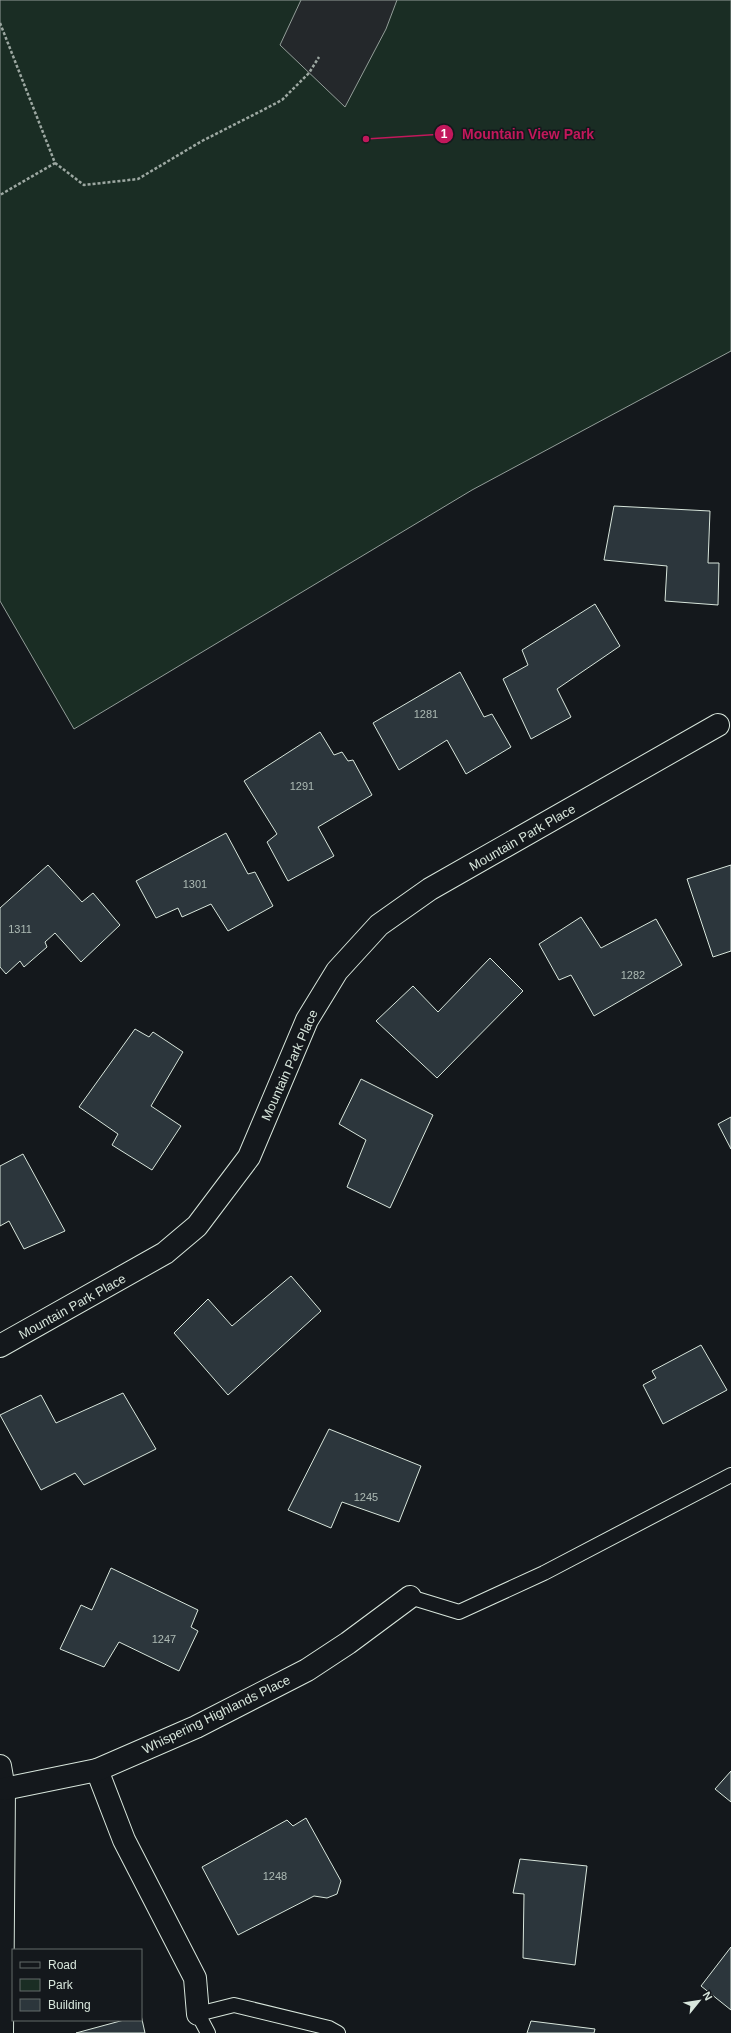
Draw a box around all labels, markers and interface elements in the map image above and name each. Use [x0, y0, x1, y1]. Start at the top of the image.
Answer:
callout: Mountain View Park [434, 121, 602, 147]
text: Mountain View Park [462, 126, 594, 142]
text: 1 [441, 127, 448, 141]
house number: 1281 [414, 708, 438, 720]
house number: 1291 [290, 780, 314, 792]
street label: Mountain Park Place [467, 801, 578, 874]
house number: 1301 [183, 878, 207, 890]
house number: 1311 [8, 923, 32, 935]
house number: 1282 [621, 969, 645, 981]
street label: Mountain Park Place [258, 1007, 321, 1123]
street label: Mountain Park Place [16, 1271, 128, 1342]
house number: 1245 [354, 1491, 378, 1503]
house number: 1247 [152, 1633, 176, 1645]
street label: Whispering Highlands Place [140, 1672, 293, 1757]
house number: 1248 [263, 1870, 287, 1882]
legend [12, 1949, 142, 2021]
text: Road [48, 1958, 77, 1972]
text: Park [48, 1978, 74, 1992]
north arrow [679, 1981, 719, 2021]
text: N [700, 1990, 715, 2002]
text: Building [48, 1998, 91, 2012]

